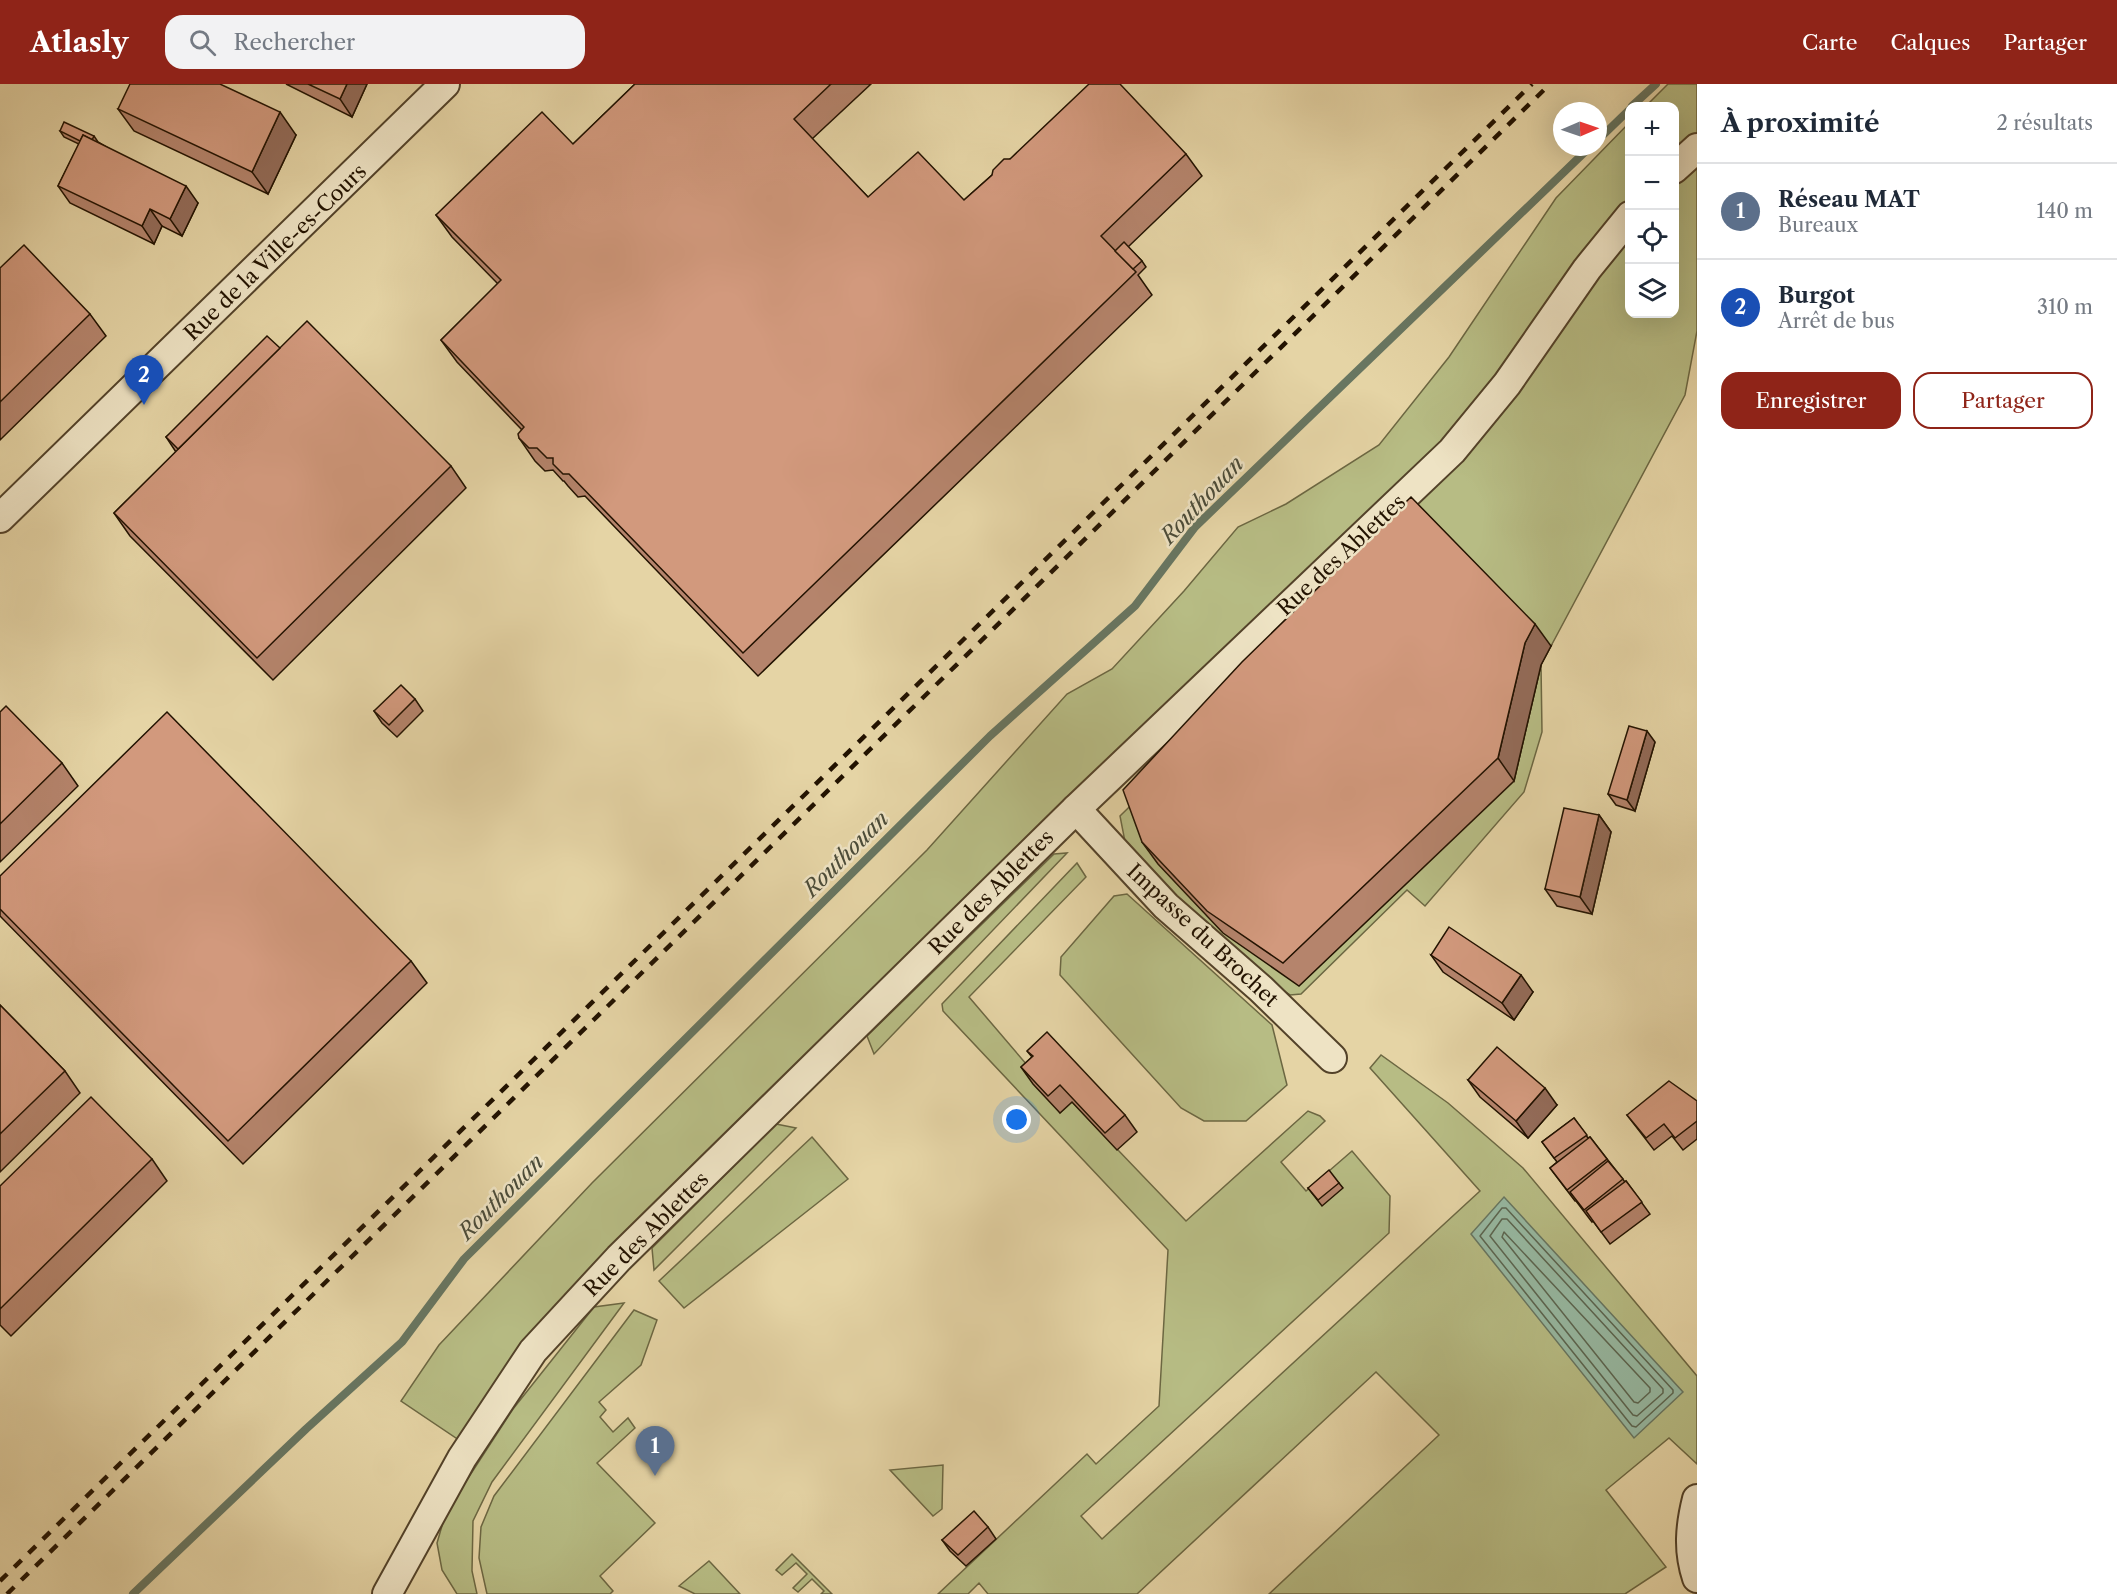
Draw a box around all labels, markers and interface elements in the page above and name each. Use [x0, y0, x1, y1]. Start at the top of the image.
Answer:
search box [165, 15, 585, 69]
text: Atlasly [30, 25, 129, 59]
icon: search [186, 26, 219, 59]
text: Rechercher [234, 29, 355, 56]
text: Carte [1802, 30, 1857, 55]
text: Calques [1890, 30, 1970, 55]
text: Partager [2003, 30, 2087, 55]
north arrow [1553, 102, 1607, 156]
map controls [1625, 102, 1679, 318]
button: + [1625, 102, 1679, 156]
text: À proximité [1721, 107, 1880, 139]
text: 2 résultats [1996, 111, 2093, 135]
button: − [1625, 156, 1679, 210]
street label: Rue de la Ville-es-Cours [179, 158, 371, 346]
text: Réseau MAT [1778, 186, 1920, 213]
text: 1 [1736, 199, 1745, 223]
text: 140 m [2036, 199, 2093, 223]
button: locate [1625, 210, 1679, 264]
text: Bureaux [1778, 213, 1858, 237]
button: layers [1625, 264, 1679, 318]
text: Burgot [1778, 282, 1855, 309]
text: 2 [1735, 295, 1746, 319]
text: 310 m [2037, 295, 2093, 319]
text: Arrêt de bus [1778, 309, 1895, 333]
pin: 2 [124, 356, 164, 405]
button: Enregistrer [1721, 372, 1901, 429]
button: Partager [1913, 372, 2093, 429]
water label: Routhouan [1153, 451, 1249, 551]
street label: Rue des Ablettes [1272, 489, 1410, 621]
water label: Routhouan [796, 806, 894, 904]
street label: Rue des Ablettes [923, 824, 1059, 960]
street label: Impasse du Brochet [1122, 858, 1284, 1012]
your location [1002, 1105, 1031, 1134]
water label: Routhouan [451, 1149, 549, 1247]
street label: Rue des Ablettes [578, 1166, 714, 1302]
pin: 1 [636, 1426, 674, 1476]

